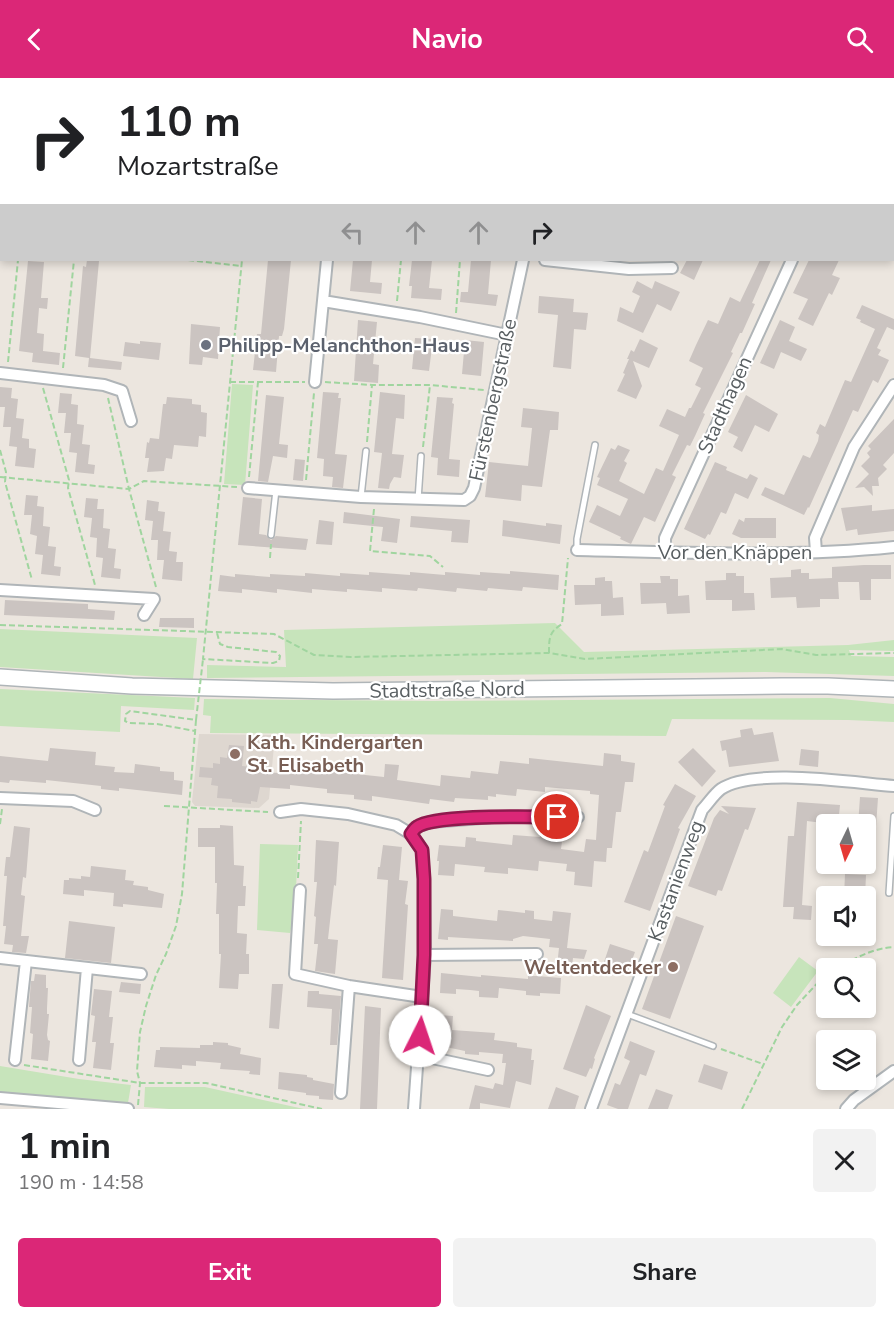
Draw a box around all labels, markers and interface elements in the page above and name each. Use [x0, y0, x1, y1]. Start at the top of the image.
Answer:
text: Navio [411, 21, 483, 58]
icon: back [18, 23, 51, 56]
icon: search [843, 23, 876, 56]
text: 110 m [117, 94, 241, 151]
icon: right [18, 102, 96, 180]
text: Mozartstraße [117, 148, 279, 185]
icon: left [336, 216, 369, 249]
icon: ahead [399, 216, 432, 249]
icon: ahead [462, 216, 495, 249]
icon: right [525, 216, 558, 249]
street label: Fürstenbergstraße [463, 316, 523, 484]
place label: Philipp-Melanchthon-Haus [218, 332, 470, 359]
marker: Philipp-Melanchthon-Haus [199, 338, 213, 352]
street label: Stadthagen [691, 352, 759, 458]
street label: Vor den Knäppen [657, 539, 812, 566]
street label: Stadtstraße Nord [369, 675, 525, 705]
place label: Kath. Kindergarten St. Elisabeth [247, 729, 423, 779]
marker: Kath. Kindergarten St. Elisabeth [228, 747, 242, 761]
pin [531, 791, 582, 842]
icon: arrive [540, 800, 573, 833]
north arrow [816, 814, 876, 874]
map controls [816, 814, 876, 1090]
street label: Kastanienweg [642, 817, 710, 945]
button: sound [816, 886, 876, 946]
place label: Weltentdecker [524, 954, 661, 981]
button: search [816, 958, 876, 1018]
marker: Weltentdecker [666, 960, 680, 974]
position arrow [388, 1004, 452, 1068]
button: layers [816, 1030, 876, 1090]
text: 1 min [18, 1122, 111, 1171]
button: close [813, 1129, 876, 1192]
text: 190 m · 14:58 [18, 1169, 144, 1196]
button: Exit [18, 1238, 441, 1307]
button: Share [453, 1238, 876, 1307]

